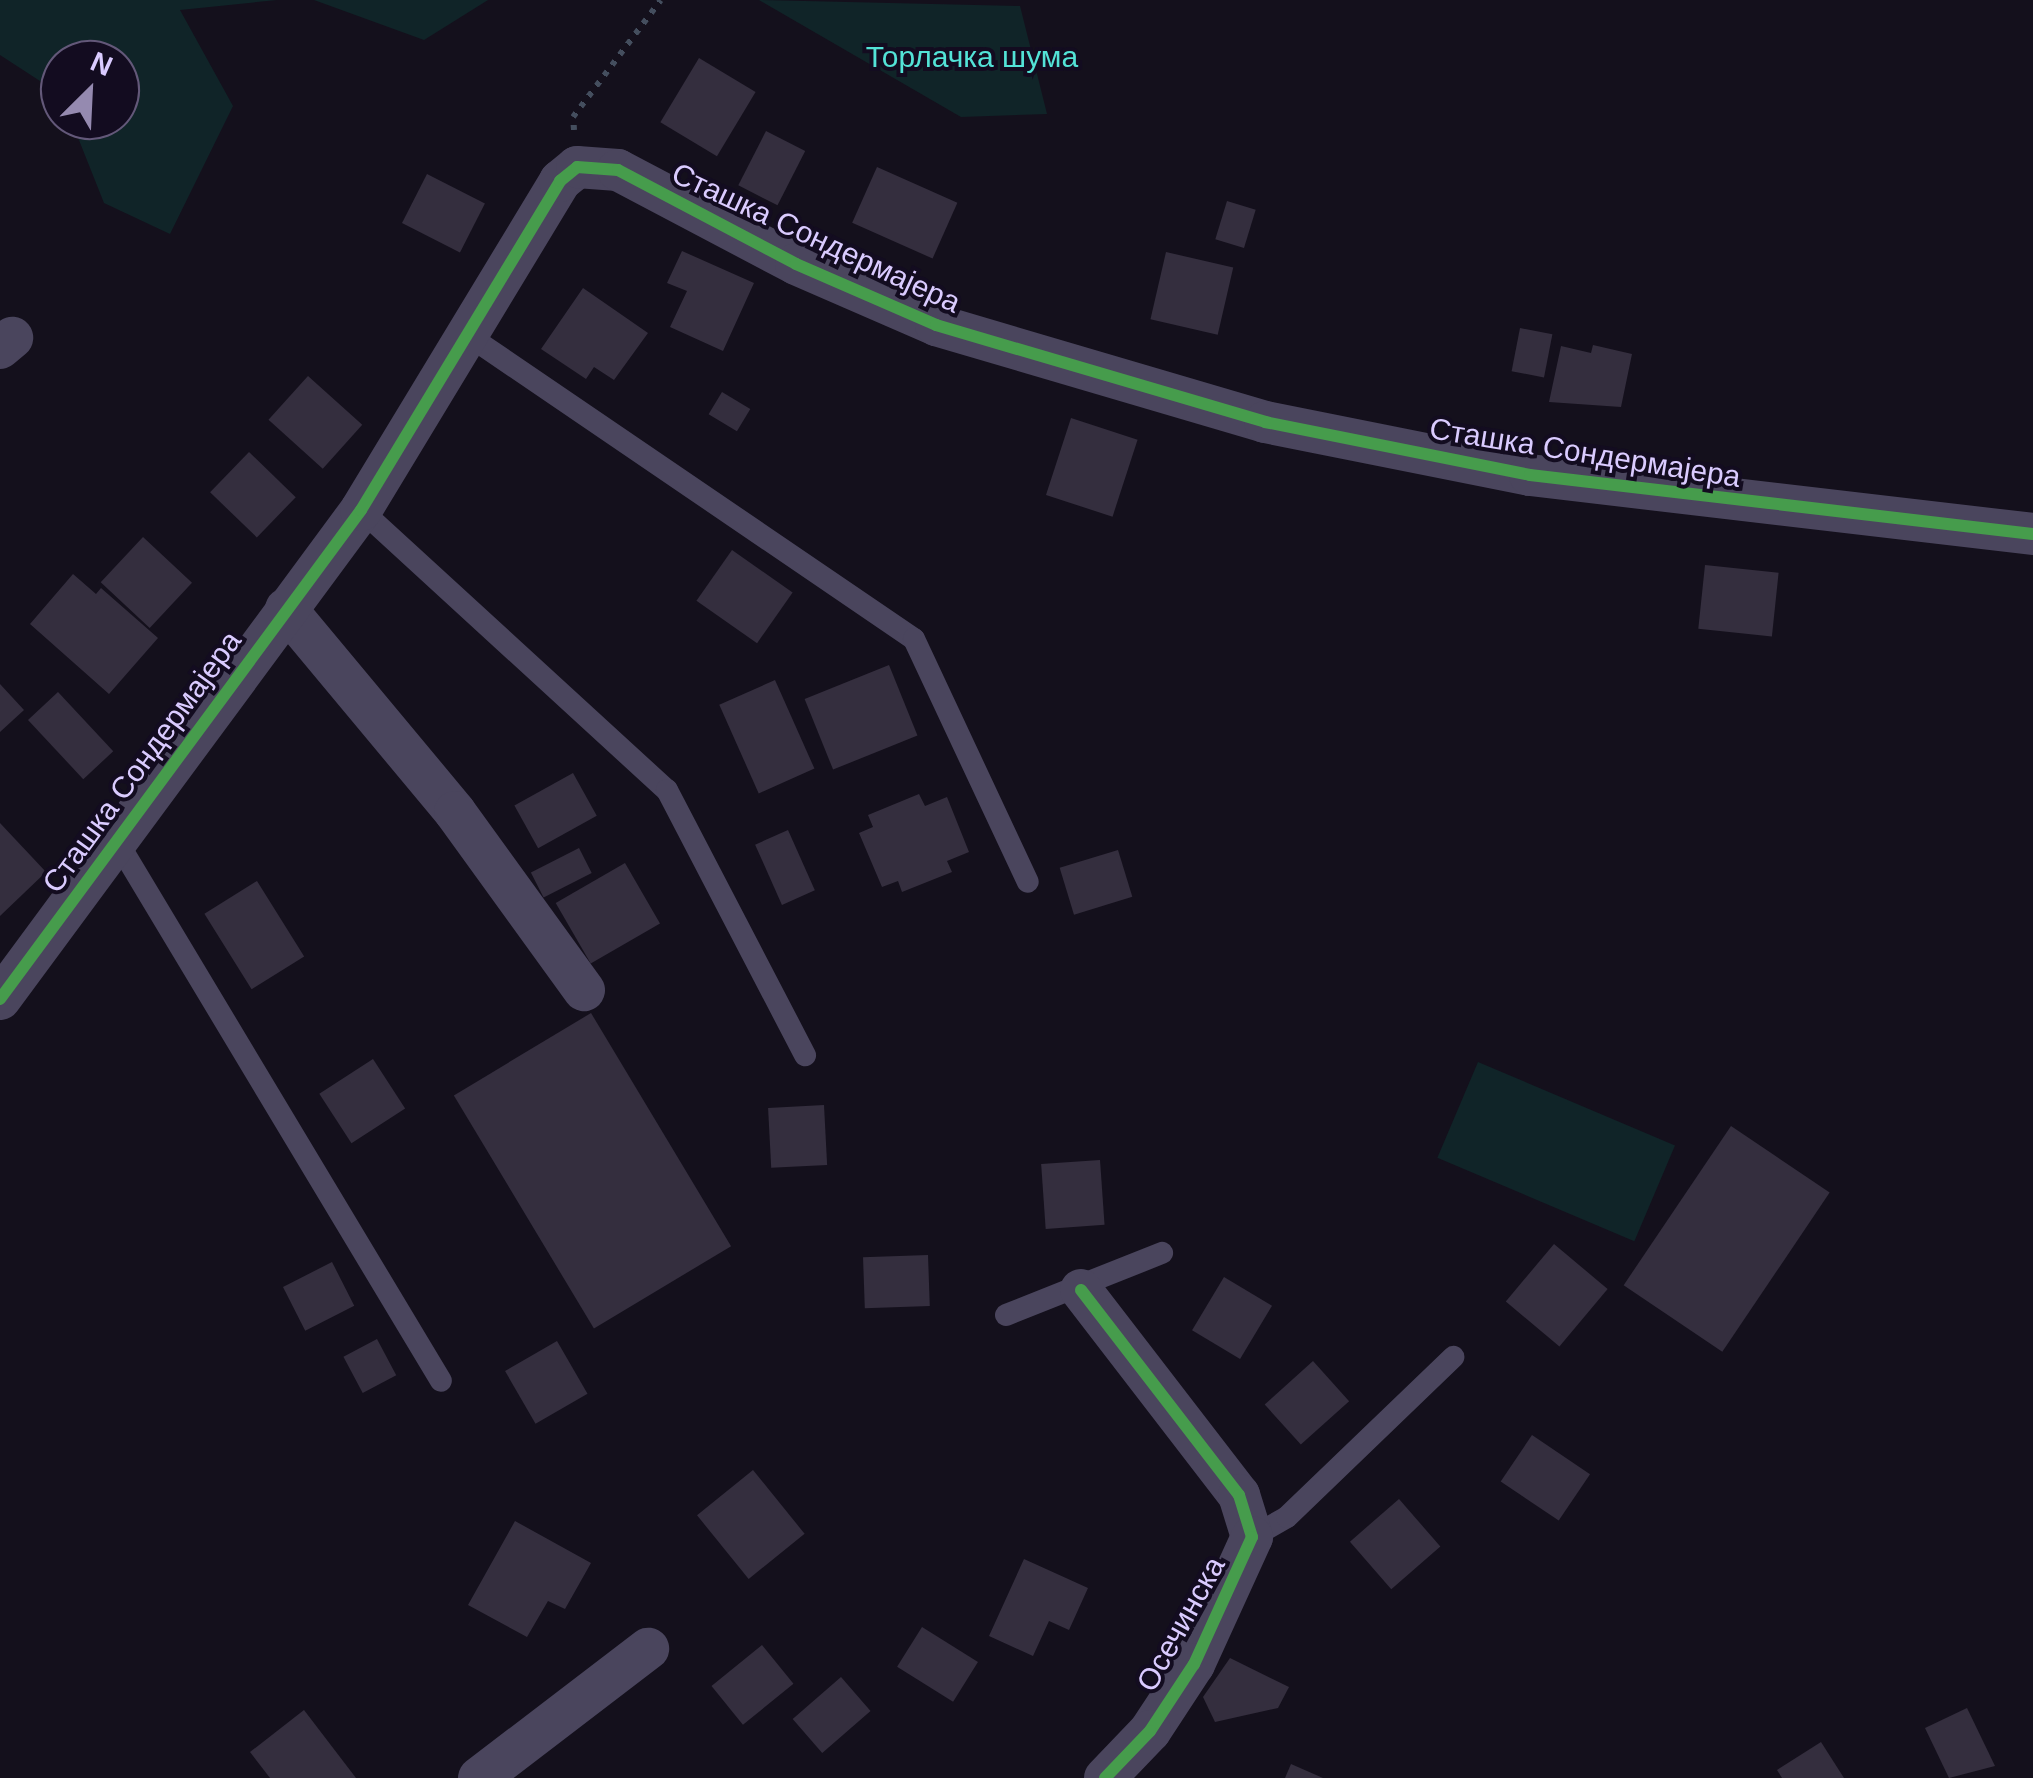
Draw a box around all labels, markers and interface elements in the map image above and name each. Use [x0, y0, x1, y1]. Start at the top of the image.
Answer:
park label: Торлачка шума [866, 39, 1078, 75]
north arrow [40, 40, 140, 140]
text: N [86, 46, 117, 82]
street label: Сташка Сондермајера [666, 155, 966, 321]
street label: Сташка Сондермајера [1427, 411, 1743, 495]
street label: Сташка Сондермајера [35, 624, 249, 900]
street label: Осечинска [1129, 1550, 1233, 1698]

